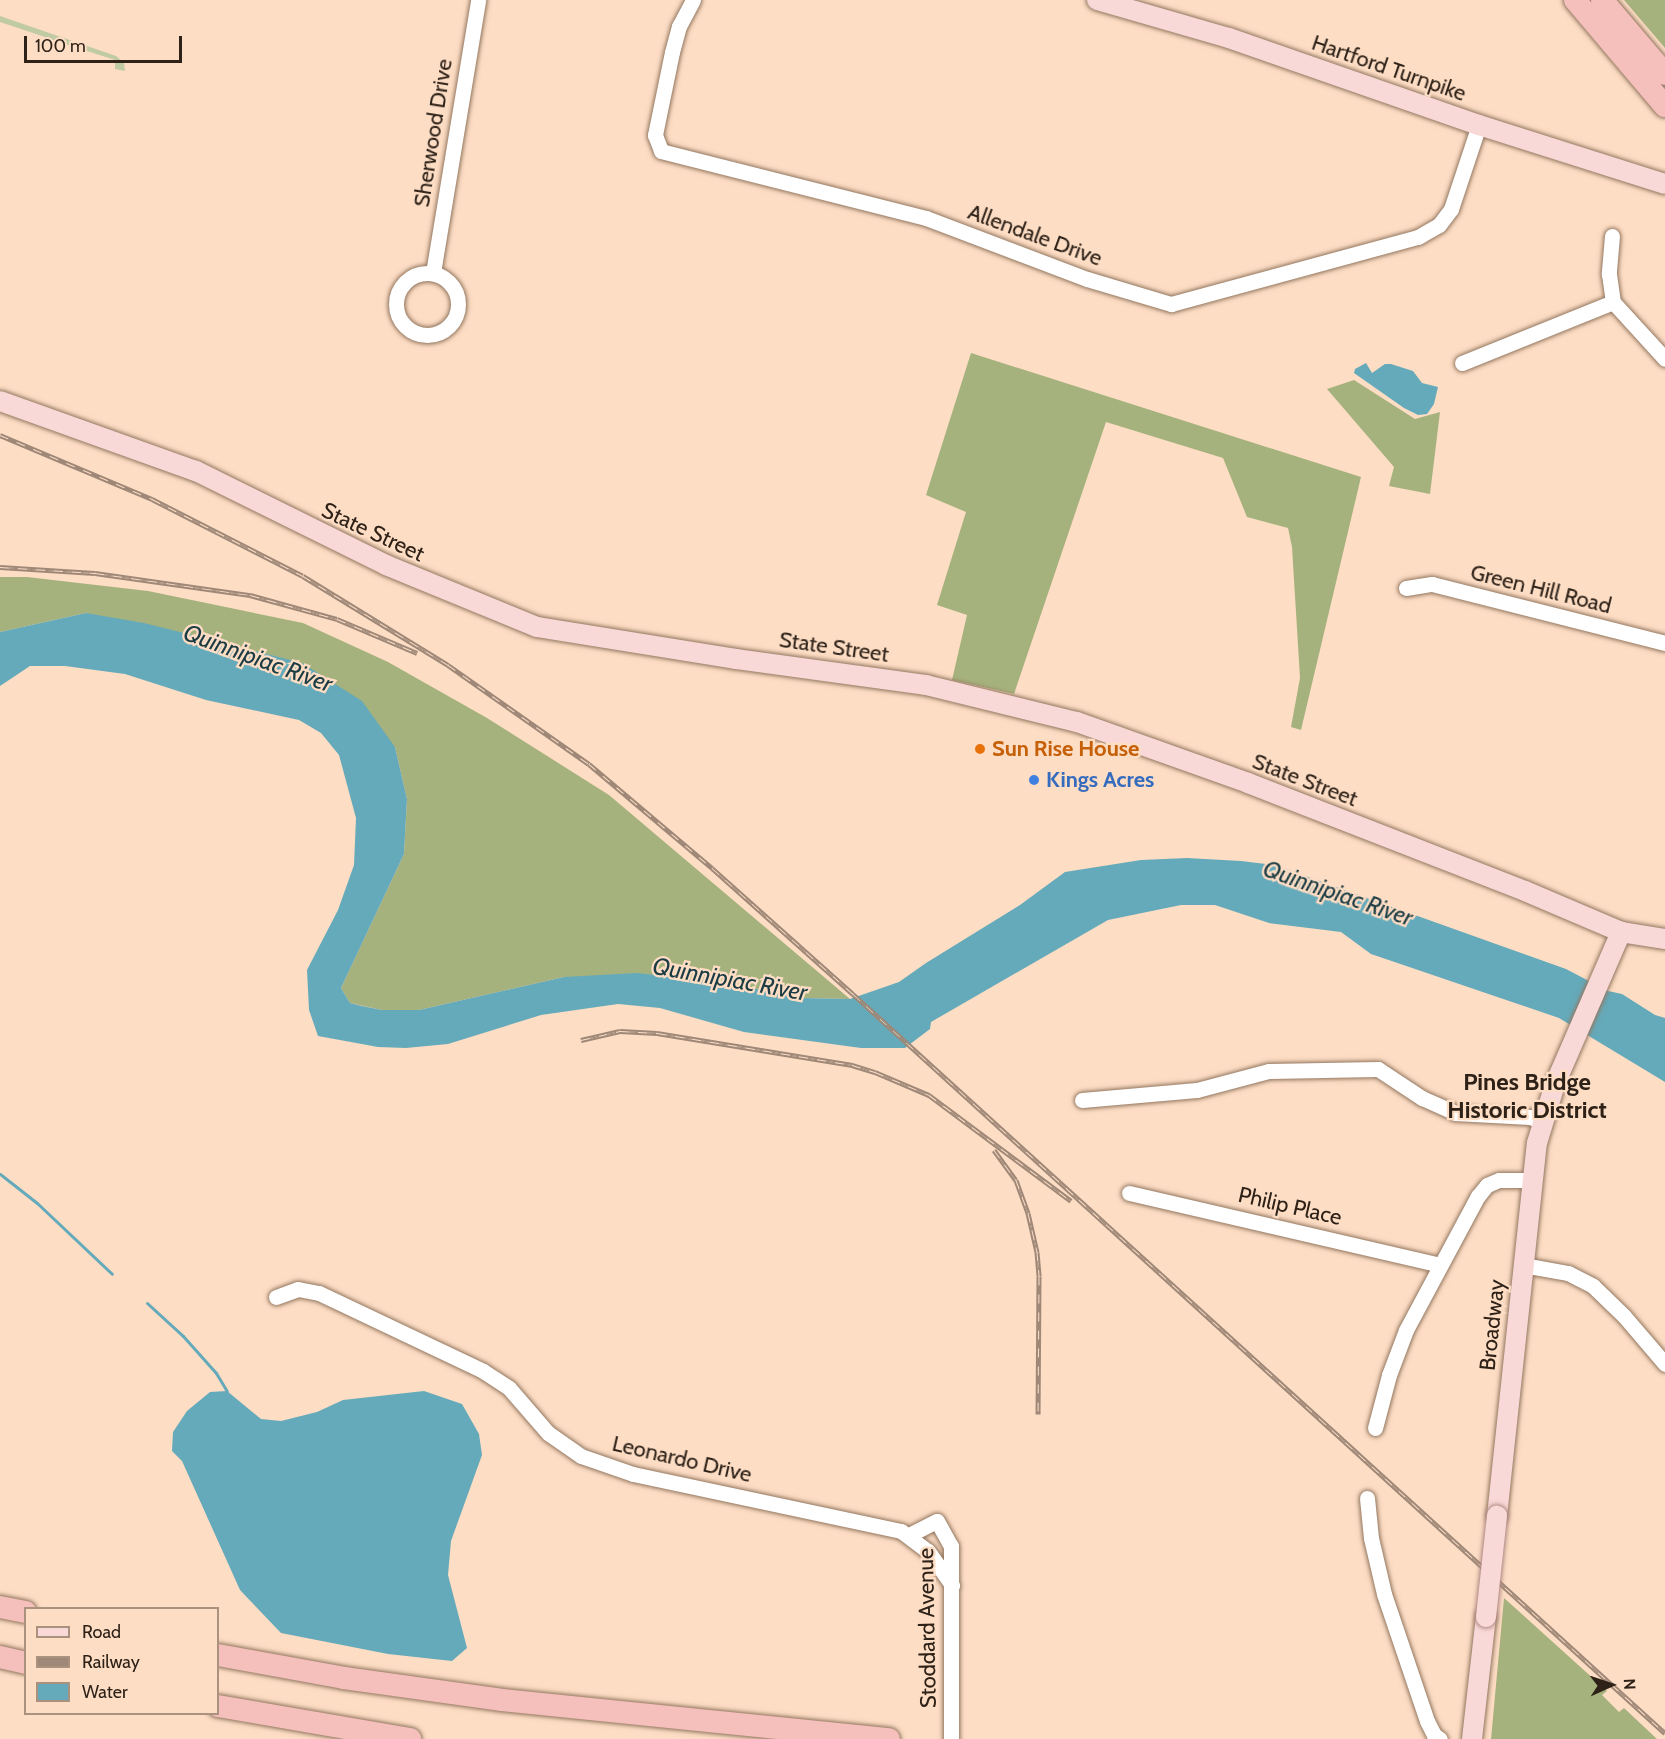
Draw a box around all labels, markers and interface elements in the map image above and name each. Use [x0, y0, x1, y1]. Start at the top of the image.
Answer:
scale bar [27, 24, 184, 62]
street label: Hartford Turnpike [1308, 29, 1470, 107]
text: 100 m [35, 35, 86, 57]
street label: Sherwood Drive [408, 57, 458, 209]
street label: Allendale Drive [964, 199, 1106, 271]
street label: State Street [317, 497, 429, 567]
street label: Green Hill Road [1468, 559, 1614, 619]
water label: Quinnipiac River [180, 618, 336, 698]
street label: State Street [778, 626, 890, 668]
place label: Sun Rise House [992, 736, 1139, 762]
marker: Sun Rise House [973, 742, 987, 756]
street label: State Street [1249, 748, 1361, 812]
place label: Kings Acres [1046, 767, 1154, 793]
marker: Kings Acres [1027, 773, 1041, 787]
water label: Quinnipiac River [1259, 854, 1417, 932]
water label: Quinnipiac River [650, 951, 810, 1007]
district label: Pines Bridge Historic District [1447, 1068, 1607, 1124]
street label: Philip Place [1236, 1181, 1344, 1231]
street label: Broadway [1474, 1278, 1510, 1372]
street label: Leonardo Drive [610, 1430, 754, 1488]
street label: Stoddard Avenue [912, 1548, 942, 1708]
legend [24, 1607, 219, 1715]
text: Road [82, 1621, 121, 1643]
text: Railway [82, 1651, 140, 1673]
north arrow [1581, 1655, 1641, 1715]
text: N [1620, 1678, 1639, 1690]
text: Water [82, 1681, 128, 1703]

